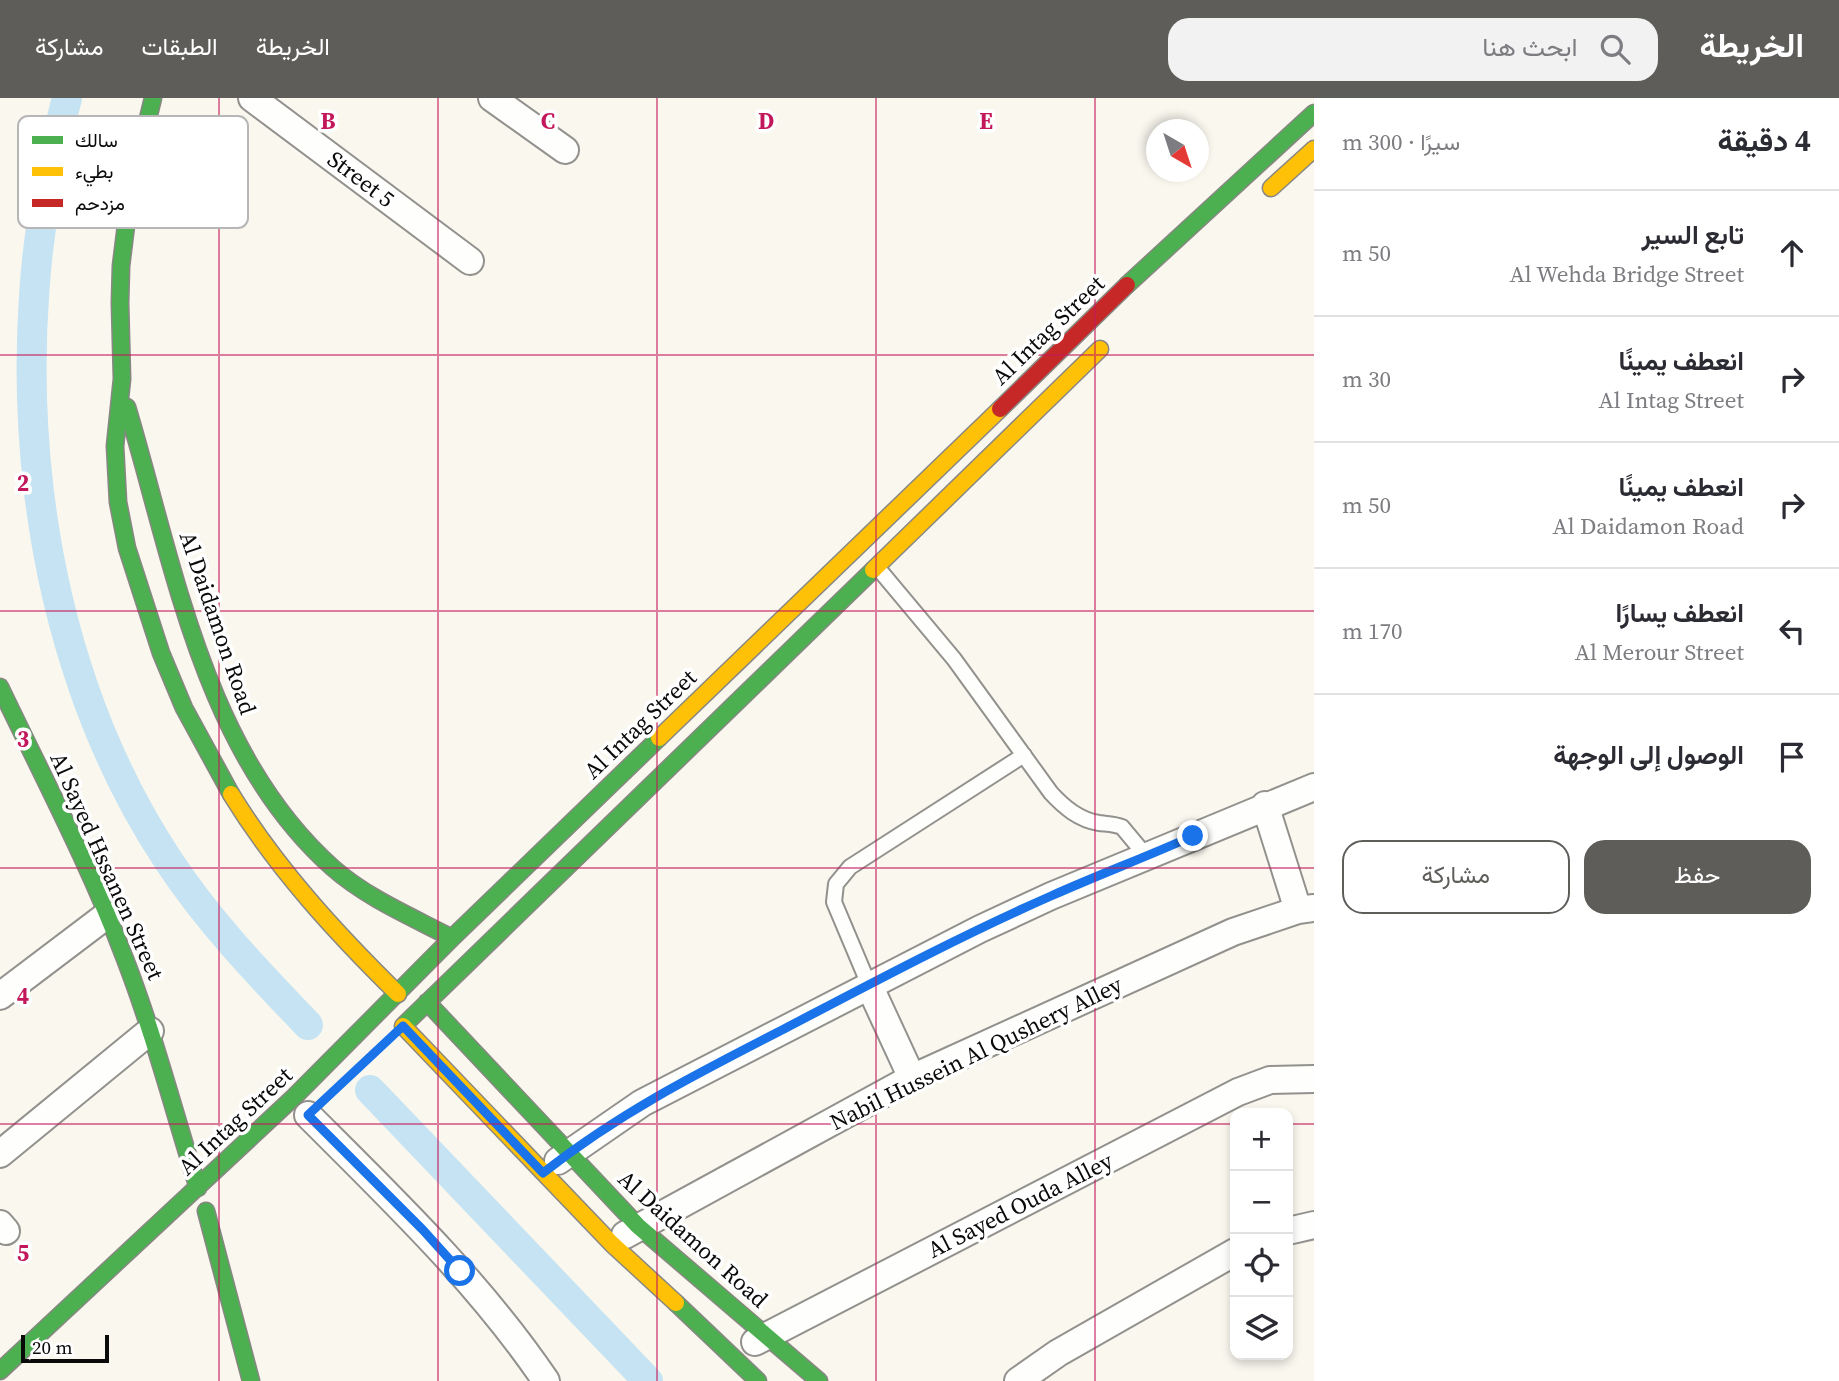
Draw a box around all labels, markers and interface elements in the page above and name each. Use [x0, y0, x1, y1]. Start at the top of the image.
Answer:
search box [1168, 18, 1658, 81]
text: الخريطة [1700, 23, 1804, 68]
text: ابحث هنا [1482, 29, 1578, 65]
text: مشاركة [35, 30, 103, 63]
text: الطبقات [141, 30, 218, 63]
text: الخريطة [256, 30, 330, 63]
icon: search [1596, 30, 1634, 68]
text: B [321, 105, 336, 137]
text: C [541, 105, 555, 137]
text: D [758, 105, 774, 137]
text: E [979, 105, 993, 137]
legend [18, 116, 248, 228]
north arrow [1146, 119, 1209, 182]
text: 4 دقيقة [1718, 120, 1811, 161]
text: سيرًا · 300 m [1342, 126, 1460, 158]
text: سالك [75, 127, 118, 153]
street label: Street 5 [321, 143, 401, 215]
text: بطيء [75, 158, 113, 187]
text: مزدحم [75, 190, 125, 216]
text: تابع السير [1641, 217, 1744, 253]
icon: ahead [1773, 234, 1811, 272]
text: 50 m [1342, 237, 1391, 269]
text: Al Wehda Bridge Street [1509, 258, 1744, 290]
street label: Al Intag Street [985, 268, 1112, 392]
text: انعطف يمينًا [1619, 343, 1744, 379]
icon: right [1773, 360, 1811, 398]
text: 30 m [1342, 363, 1391, 395]
text: Al Intag Street [1598, 384, 1744, 416]
text: 2 [17, 467, 29, 499]
text: انعطف يمينًا [1619, 469, 1744, 505]
icon: right [1773, 486, 1811, 524]
text: 50 m [1342, 489, 1391, 521]
text: Al Daidamon Road [1552, 510, 1744, 542]
street label: Al Daidamon Road [172, 527, 264, 719]
text: انعطف يسارًا [1615, 595, 1744, 631]
icon: left [1773, 612, 1811, 650]
text: 170 m [1342, 615, 1403, 647]
text: Al Merour Street [1575, 636, 1744, 668]
street label: Al Intag Street [577, 662, 704, 786]
text: 3 [17, 723, 29, 755]
text: الوصول إلى الوجهة [1553, 737, 1744, 773]
icon: arrive [1773, 738, 1811, 776]
street label: Al Sayed Hssanen Street [42, 747, 172, 985]
route end [1177, 820, 1208, 851]
button: مشاركة [1342, 840, 1570, 914]
button: حفظ [1584, 840, 1811, 914]
street label: Nabil Hussein Al Qushery Alley [825, 968, 1128, 1138]
text: 4 [17, 980, 29, 1012]
street label: Al Intag Street [171, 1059, 300, 1182]
map controls [1230, 1108, 1293, 1360]
button: + [1230, 1108, 1293, 1171]
street label: Al Sayed Ouda Alley [922, 1144, 1118, 1266]
street label: Al Daidamon Road [611, 1163, 775, 1315]
button: − [1230, 1171, 1293, 1234]
button: locate [1230, 1234, 1293, 1297]
text: 5 [17, 1237, 29, 1269]
route start [444, 1255, 475, 1286]
button: layers [1230, 1297, 1293, 1360]
scale bar [21, 1332, 108, 1364]
text: 20 m [32, 1334, 73, 1360]

